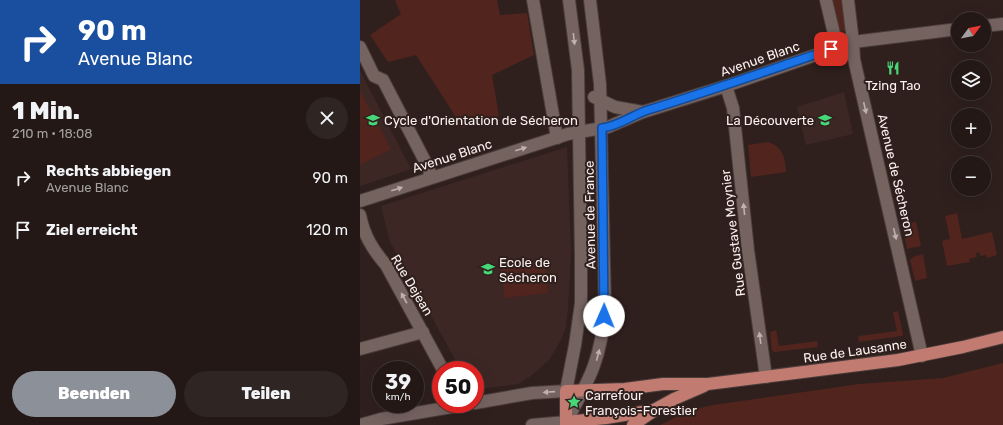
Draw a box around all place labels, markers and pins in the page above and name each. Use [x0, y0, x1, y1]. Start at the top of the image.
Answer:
pin [814, 32, 848, 66]
restaurant icon: Tzing Tao [885, 60, 901, 76]
place label: Tzing Tao [865, 78, 921, 94]
school or university icon: Cycle d'Orientation de Sécheron [365, 112, 381, 128]
school or university icon: La Découverte [817, 112, 833, 128]
place label: Cycle d'Orientation de Sécheron [384, 113, 578, 128]
place label: La Découverte [726, 113, 814, 128]
place label: Ecole de Sécheron [499, 255, 557, 285]
school or university icon: Ecole de Sécheron [480, 261, 496, 277]
place label: Carrefour François-Forestier [585, 388, 697, 418]
place icon: Carrefour François-Forestier [566, 394, 582, 410]

